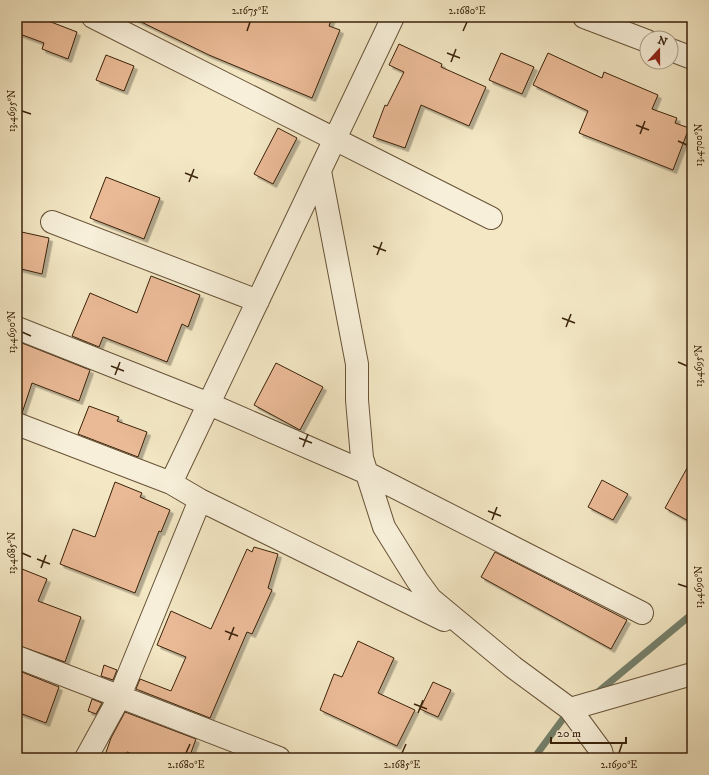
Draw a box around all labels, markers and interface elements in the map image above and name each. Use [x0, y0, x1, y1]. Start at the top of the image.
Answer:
text: 2.1675°E [232, 5, 268, 17]
text: 2.1680°E [449, 5, 485, 17]
north arrow [639, 30, 679, 70]
text: N [656, 33, 669, 50]
text: 13.4695°N [6, 90, 18, 132]
text: 13.4700°N [693, 124, 705, 166]
text: 13.4690°N [6, 311, 18, 353]
text: 13.4695°N [693, 345, 705, 387]
text: 13.4685°N [6, 532, 18, 574]
text: 13.4690°N [693, 566, 705, 608]
scale bar [551, 719, 626, 745]
text: 20 m [557, 726, 581, 741]
text: 2.1680°E [168, 759, 204, 771]
text: 2.1685°E [384, 759, 420, 771]
text: 2.1690°E [601, 759, 637, 771]

